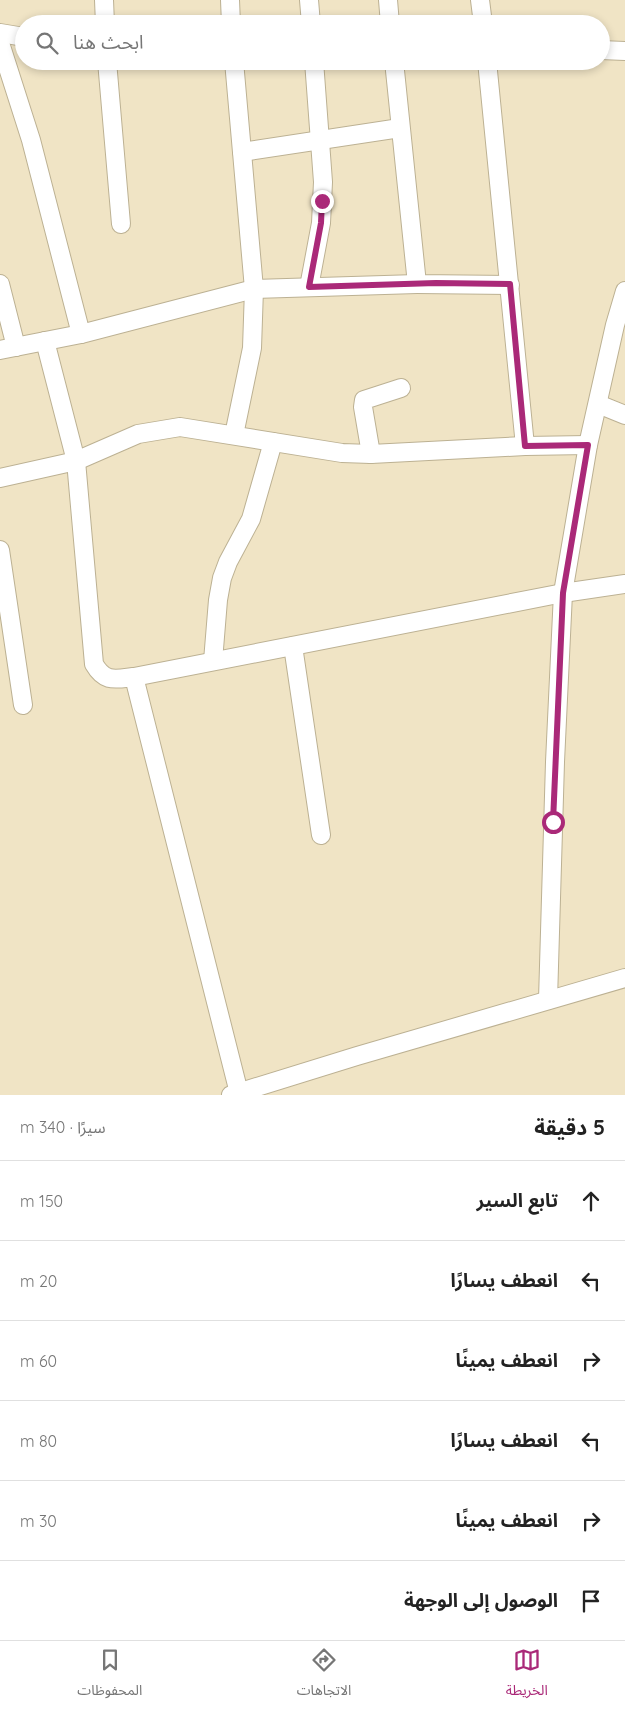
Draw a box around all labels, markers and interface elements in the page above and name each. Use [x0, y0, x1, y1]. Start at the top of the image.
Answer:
search box [15, 15, 610, 70]
icon: search [33, 29, 61, 57]
text: ابحث هنا [73, 30, 144, 54]
route end [311, 190, 334, 213]
route start [542, 811, 565, 834]
text: 5 دقيقة [534, 1114, 605, 1140]
text: سيرًا · 340 m [20, 1117, 105, 1137]
icon: ahead [577, 1187, 605, 1215]
text: تابع السير [476, 1188, 558, 1212]
text: 150 m [20, 1191, 63, 1211]
icon: left [577, 1267, 605, 1295]
text: انعطف يسارًا [451, 1268, 558, 1292]
text: 20 m [20, 1271, 57, 1291]
icon: right [577, 1347, 605, 1375]
text: انعطف يمينًا [456, 1348, 558, 1372]
text: 60 m [20, 1351, 57, 1371]
icon: left [577, 1427, 605, 1455]
text: انعطف يسارًا [451, 1428, 558, 1452]
text: 80 m [20, 1431, 57, 1451]
icon: right [577, 1507, 605, 1535]
text: انعطف يمينًا [456, 1508, 558, 1532]
text: 30 m [20, 1511, 57, 1531]
icon: arrive [577, 1587, 605, 1615]
text: الوصول إلى الوجهة [404, 1588, 558, 1612]
tab: المحفوظات [77, 1646, 142, 1705]
tab: الاتجاهات [297, 1646, 351, 1705]
tab: الخريطة [506, 1646, 548, 1705]

